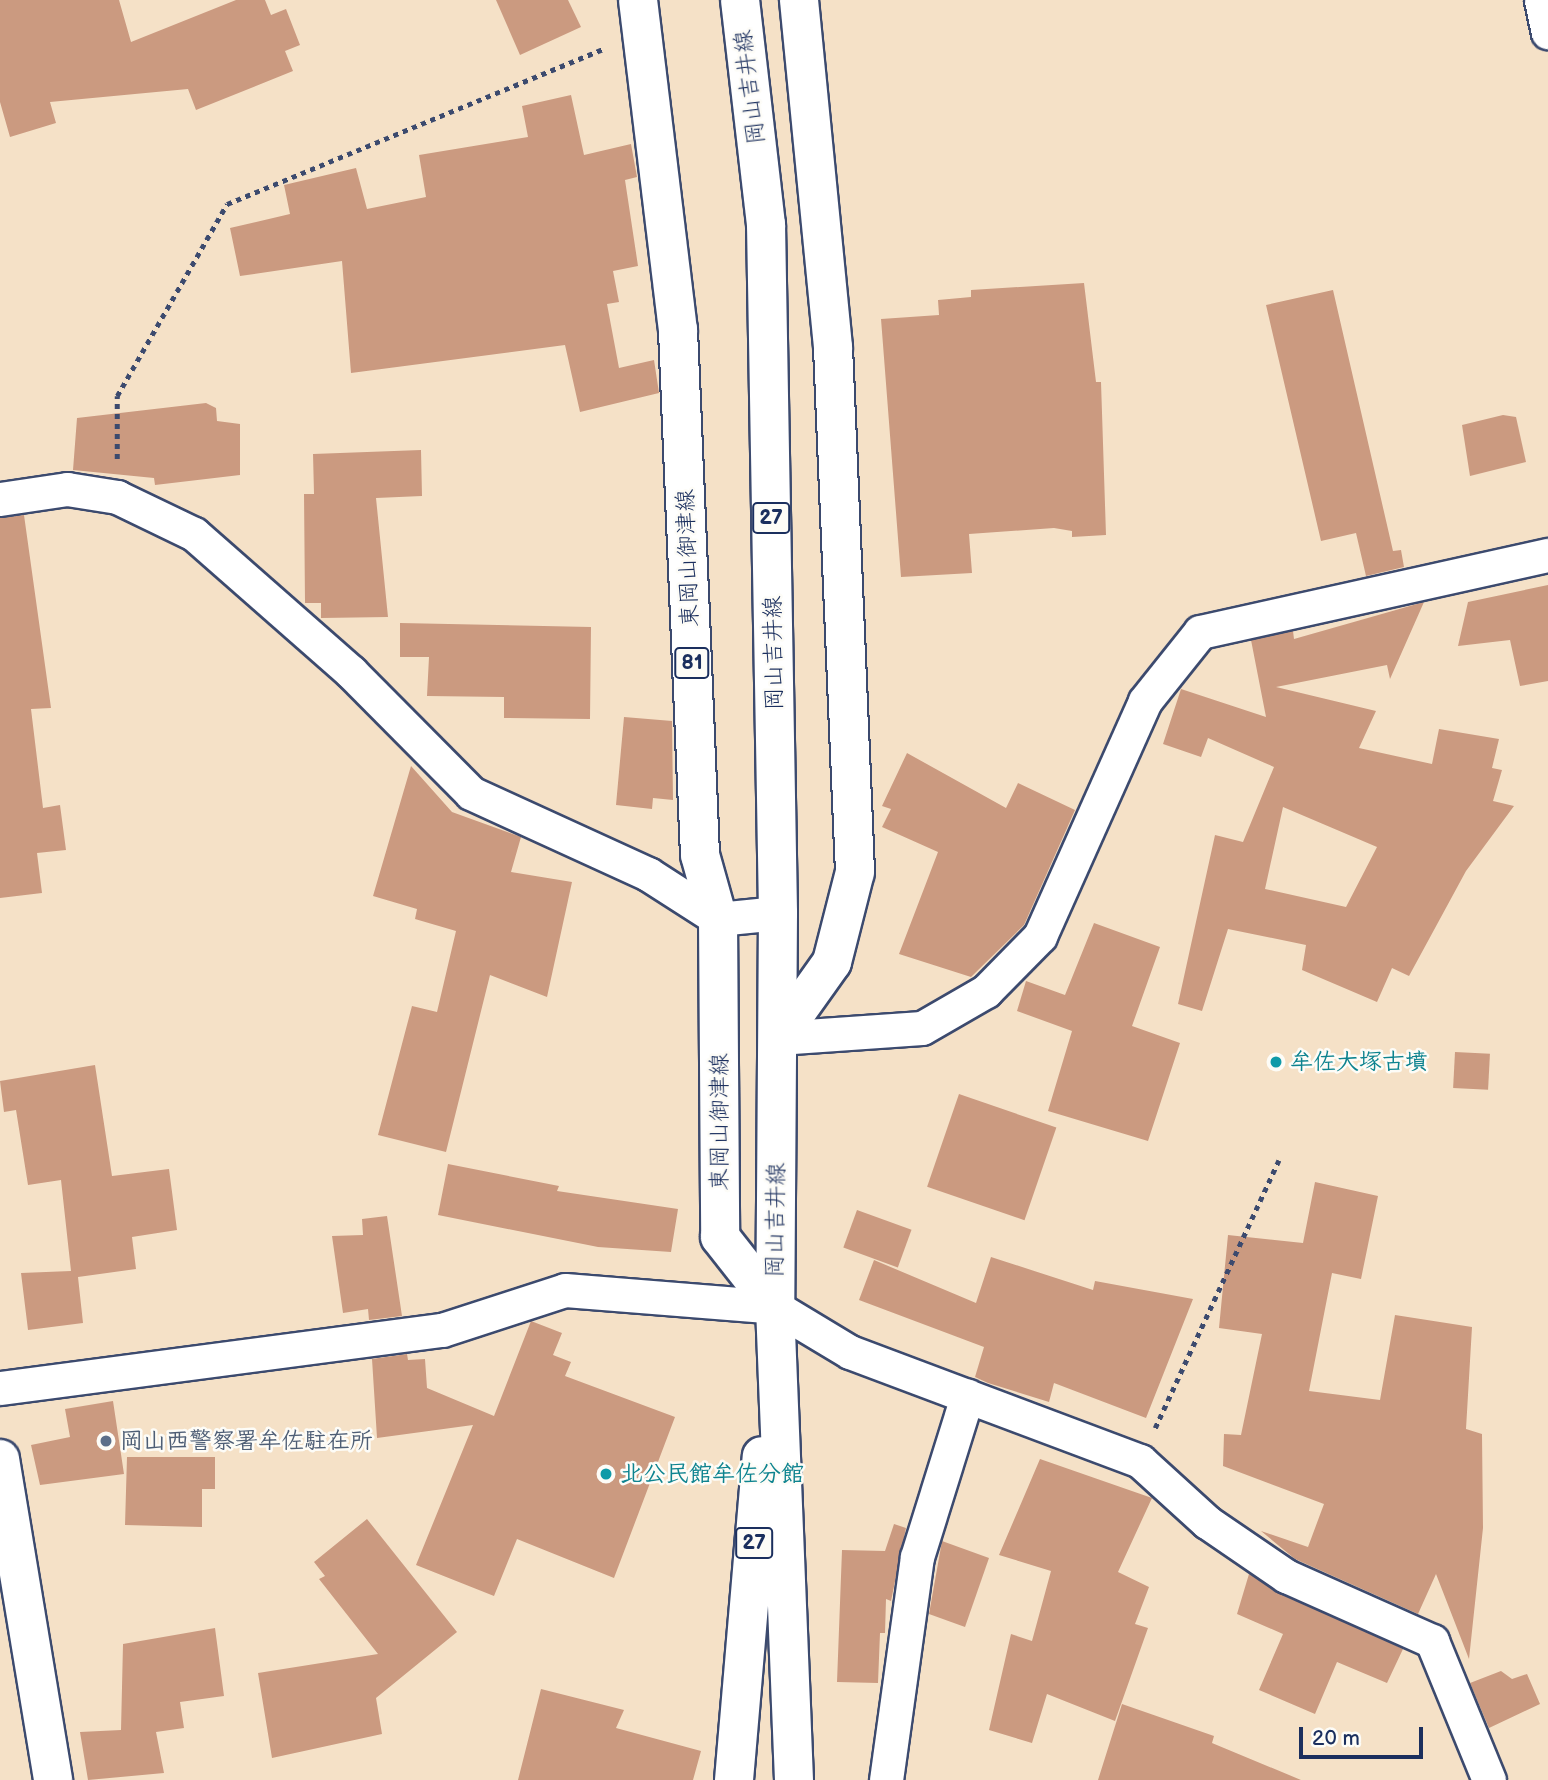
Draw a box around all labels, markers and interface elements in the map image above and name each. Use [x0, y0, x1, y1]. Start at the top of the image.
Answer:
street label: 岡山吉井線 [729, 28, 771, 146]
street label: 東岡山御津線 [672, 489, 704, 627]
road number: 27 [752, 500, 790, 536]
street label: 岡山吉井線 [759, 595, 789, 711]
road number: 81 [673, 646, 711, 680]
place label: 牟佐大塚古墳 [1290, 1048, 1428, 1076]
street label: 東岡山御津線 [706, 1053, 734, 1191]
marker: 牟佐大塚古墳 [1268, 1054, 1284, 1070]
street label: 岡山吉井線 [761, 1162, 791, 1278]
place label: 岡山西警察署牟佐駐在所 [120, 1427, 373, 1455]
marker: 岡山西警察署牟佐駐在所 [98, 1433, 114, 1449]
place label: 北公民館牟佐分館 [620, 1460, 804, 1488]
marker: 北公民館牟佐分館 [598, 1466, 614, 1482]
road number: 27 [735, 1526, 773, 1560]
scale bar [1303, 1714, 1427, 1758]
text: 20 m [1312, 1726, 1360, 1751]

